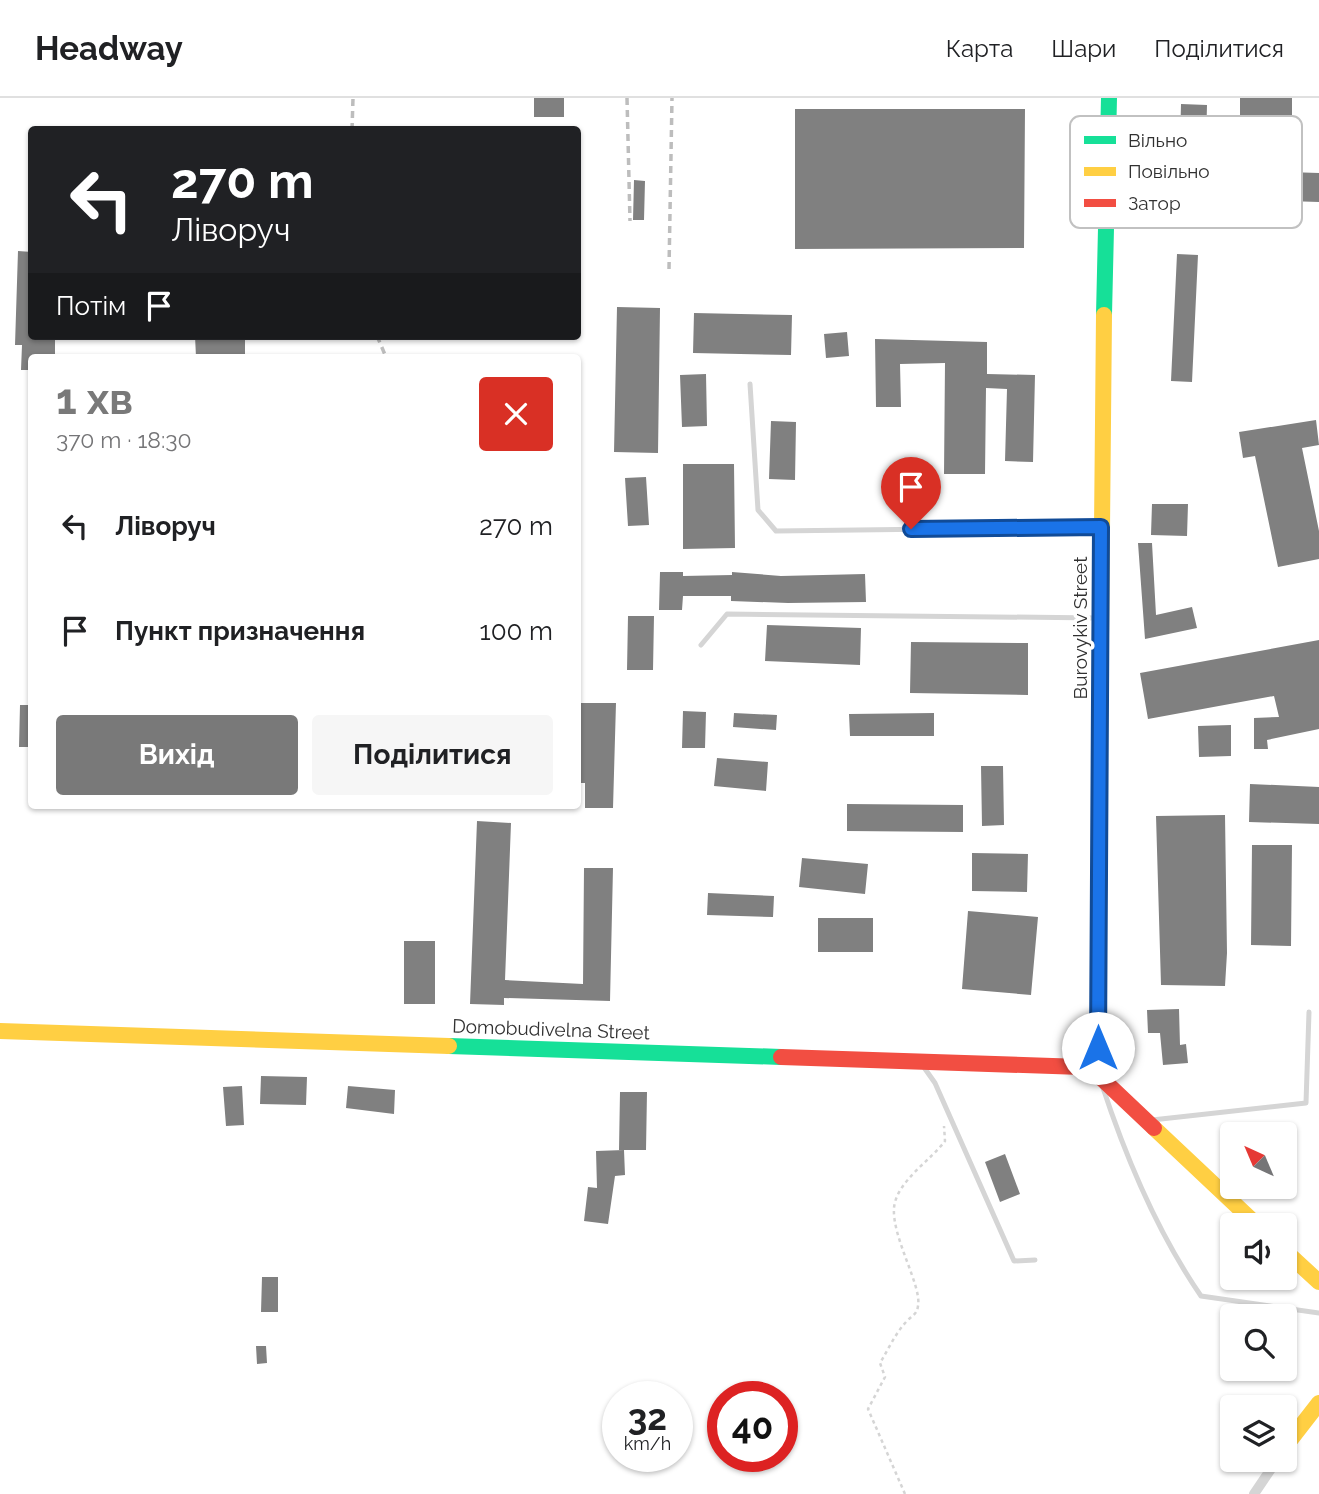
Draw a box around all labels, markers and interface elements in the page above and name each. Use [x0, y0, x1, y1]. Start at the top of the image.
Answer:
text: Headway [35, 29, 183, 68]
text: Карта [946, 34, 1013, 63]
text: Шари [1051, 34, 1116, 63]
text: Поділитися [1154, 34, 1284, 63]
legend [1070, 116, 1302, 228]
text: Вільно [1128, 129, 1187, 151]
text: 270 m [171, 152, 314, 209]
icon: left [56, 154, 147, 245]
text: Повільно [1128, 160, 1210, 182]
text: Затор [1128, 192, 1181, 214]
text: Ліворуч [171, 211, 290, 248]
icon: arrive [140, 287, 178, 325]
text: Потім [56, 291, 126, 321]
text: 1 хв [56, 375, 133, 424]
button: close [479, 377, 553, 451]
text: 370 m · 18:30 [56, 426, 192, 453]
pin [881, 457, 941, 529]
icon: arrive [892, 468, 930, 506]
icon: left [56, 507, 94, 545]
text: Ліворуч [115, 511, 216, 541]
text: 270 m [479, 511, 553, 541]
street label: Burovykiv Street [1069, 556, 1091, 700]
icon: arrive [56, 612, 94, 650]
text: Пункт призначення [115, 616, 365, 646]
text: 100 m [480, 616, 553, 646]
button: Вихід [56, 715, 298, 795]
button: Поділитися [312, 715, 553, 795]
position arrow [1061, 1011, 1135, 1085]
street label: Domobudivelna Street [452, 1015, 651, 1043]
north arrow [1220, 1122, 1297, 1199]
map controls [1220, 1122, 1297, 1472]
button: sound [1220, 1213, 1297, 1290]
button: search [1220, 1304, 1297, 1381]
speed limit sign: 40 [707, 1381, 798, 1472]
button: layers [1220, 1395, 1297, 1472]
text: 32 [628, 1397, 667, 1438]
text: km/h [624, 1433, 671, 1454]

